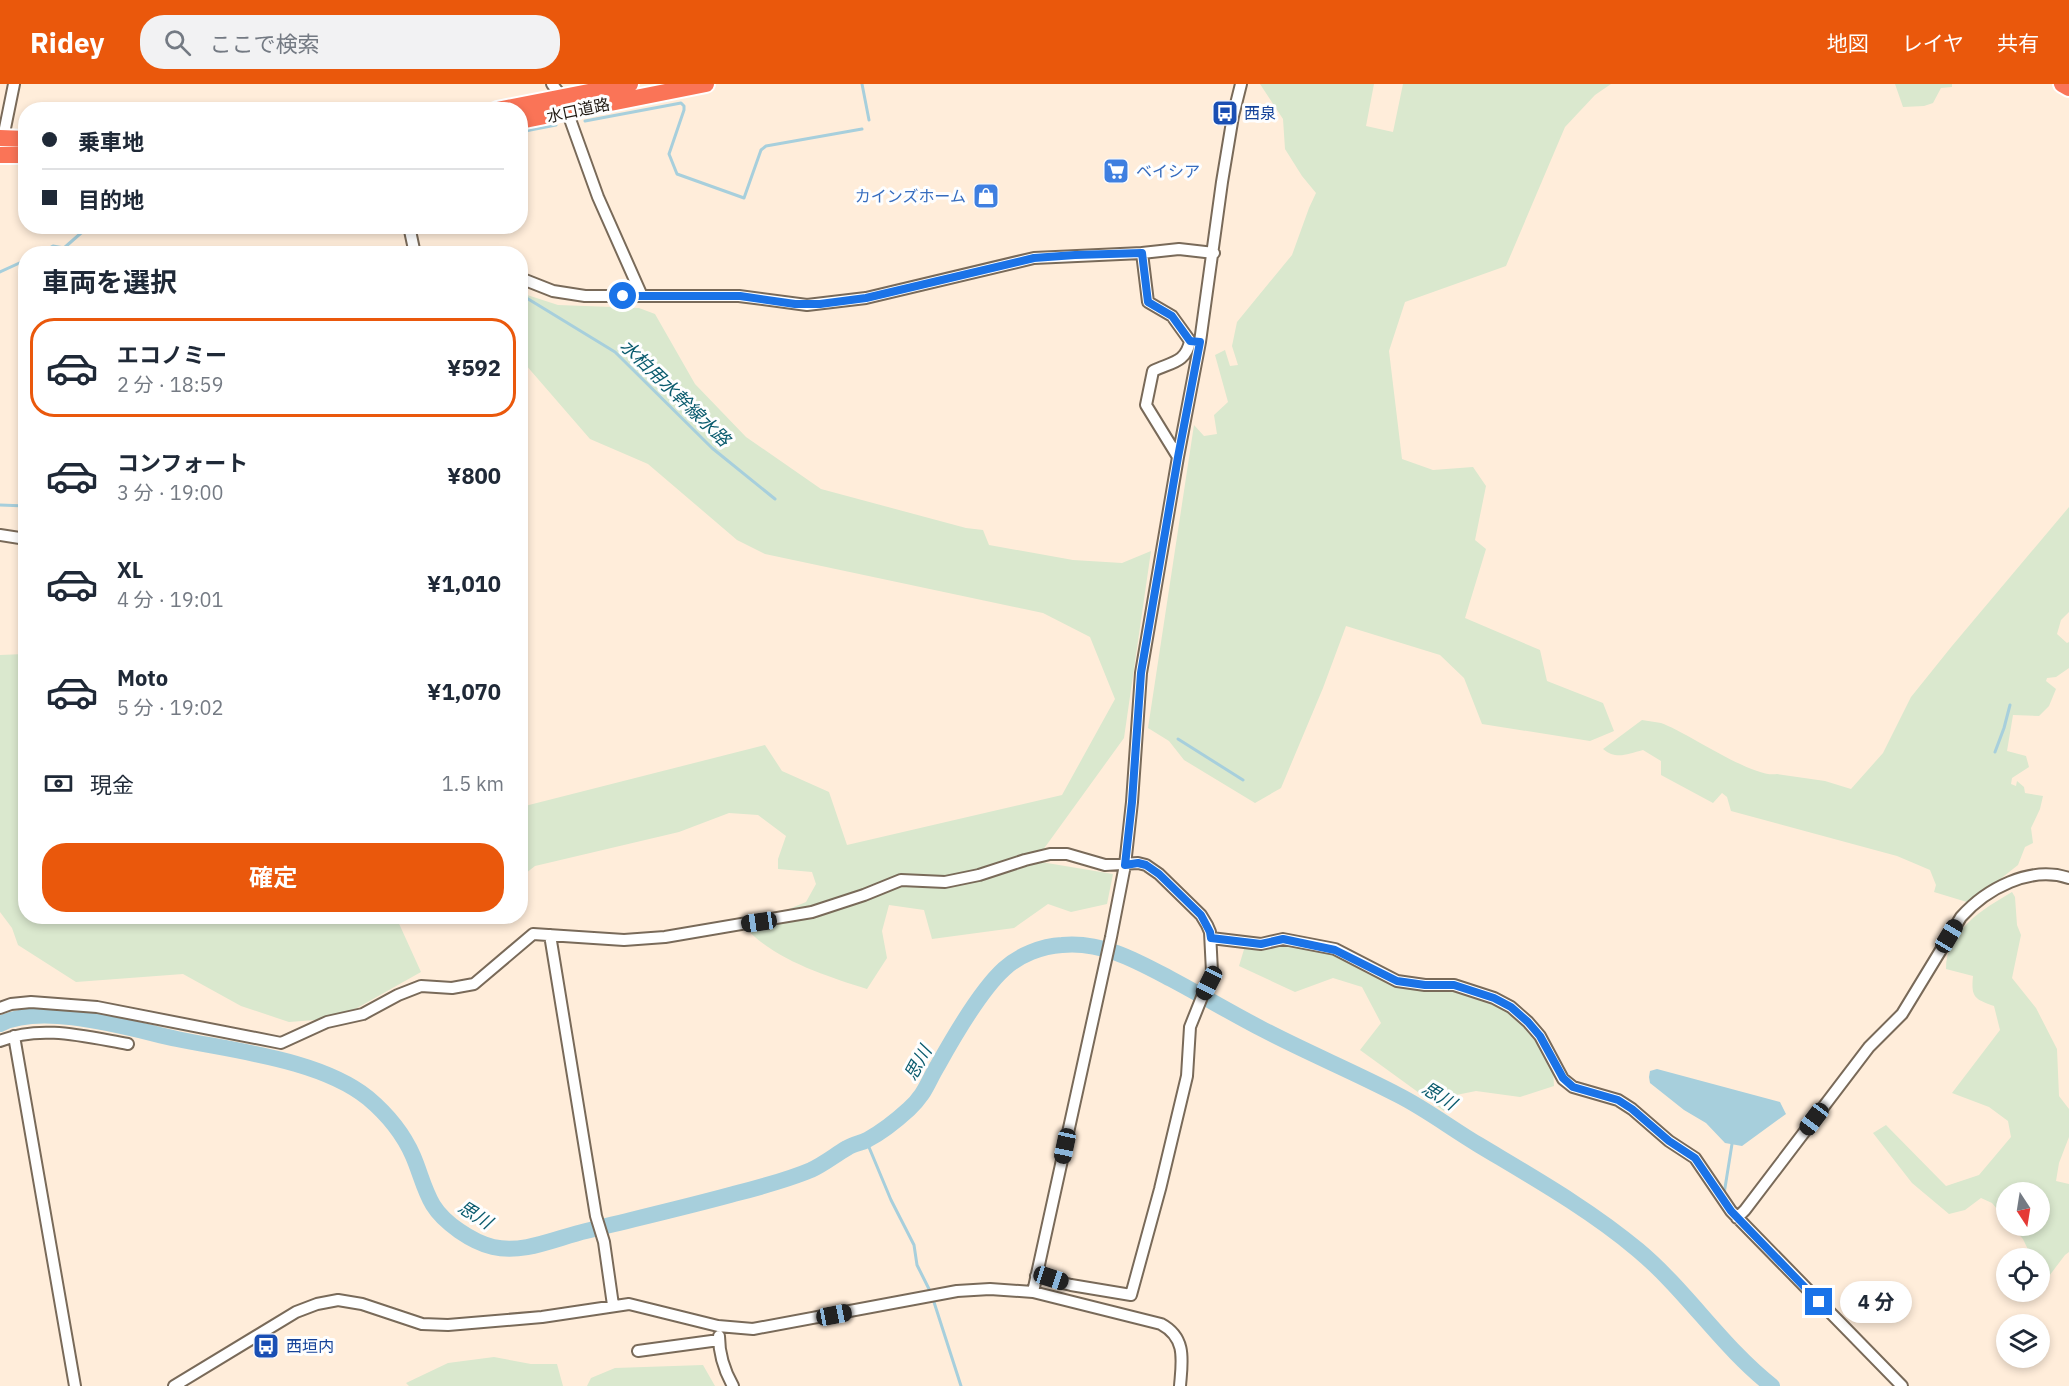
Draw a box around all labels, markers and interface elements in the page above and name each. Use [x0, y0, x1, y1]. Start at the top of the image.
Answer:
search box [140, 15, 560, 69]
text: Ridey [30, 24, 104, 61]
icon: search [161, 26, 194, 59]
text: ここで検索 [209, 29, 319, 58]
text: 地図 [1827, 29, 1869, 57]
text: レイヤ [1902, 29, 1964, 57]
text: 共有 [1997, 29, 2039, 57]
street label: 水口道路 [545, 94, 611, 126]
bus stop icon: 西泉 [1210, 98, 1240, 128]
place label: 西泉 [1244, 103, 1276, 123]
text: 乗車地 [78, 127, 144, 156]
supermarket icon: ベイシア [1101, 156, 1131, 186]
place label: ベイシア [1136, 161, 1200, 181]
shop icon: カインズホーム [971, 181, 1001, 211]
text: 目的地 [78, 185, 144, 214]
place label: カインズホーム [855, 186, 966, 206]
text: 車両を選択 [42, 264, 177, 299]
route start [609, 282, 636, 309]
water label: 水柏用水幹線水路 [616, 334, 737, 452]
text: エコノミー [117, 340, 227, 369]
icon: car [45, 341, 99, 395]
text: ¥592 [447, 353, 501, 382]
text: 2 分 · 18:59 [117, 371, 224, 398]
text: コンフォート [117, 448, 248, 477]
icon: car [45, 449, 99, 503]
text: ¥800 [447, 461, 501, 490]
text: 3 分 · 19:00 [117, 479, 224, 506]
text: XL [117, 555, 143, 584]
icon: car [45, 557, 99, 611]
text: ¥1,010 [427, 569, 501, 598]
text: 4 分 · 19:01 [117, 586, 224, 613]
text: Moto [117, 663, 168, 692]
icon: car [45, 665, 99, 719]
text: ¥1,070 [427, 677, 501, 706]
text: 5 分 · 19:02 [117, 694, 224, 721]
icon: cash [42, 767, 75, 800]
text: 現金 [90, 770, 134, 799]
text: 1.5 km [442, 770, 504, 797]
button: 確定 [42, 843, 504, 912]
car [740, 911, 778, 933]
car [1932, 916, 1966, 956]
car [1193, 963, 1225, 1003]
water label: 思川 [899, 1040, 937, 1084]
water label: 思川 [1418, 1076, 1462, 1116]
car [1796, 1099, 1832, 1139]
car [1052, 1127, 1078, 1165]
north arrow [1996, 1182, 2050, 1236]
map controls [1996, 1182, 2050, 1368]
water label: 思川 [454, 1195, 498, 1235]
button: locate [1996, 1248, 2050, 1302]
car [1031, 1264, 1071, 1292]
callout: 4 分 [1840, 1281, 1912, 1323]
route end [1805, 1288, 1832, 1315]
text: 4 分 [1858, 1288, 1894, 1315]
car [815, 1303, 853, 1327]
button: layers [1996, 1314, 2050, 1368]
bus stop icon: 西垣内 [251, 1331, 281, 1361]
place label: 西垣内 [286, 1336, 334, 1356]

